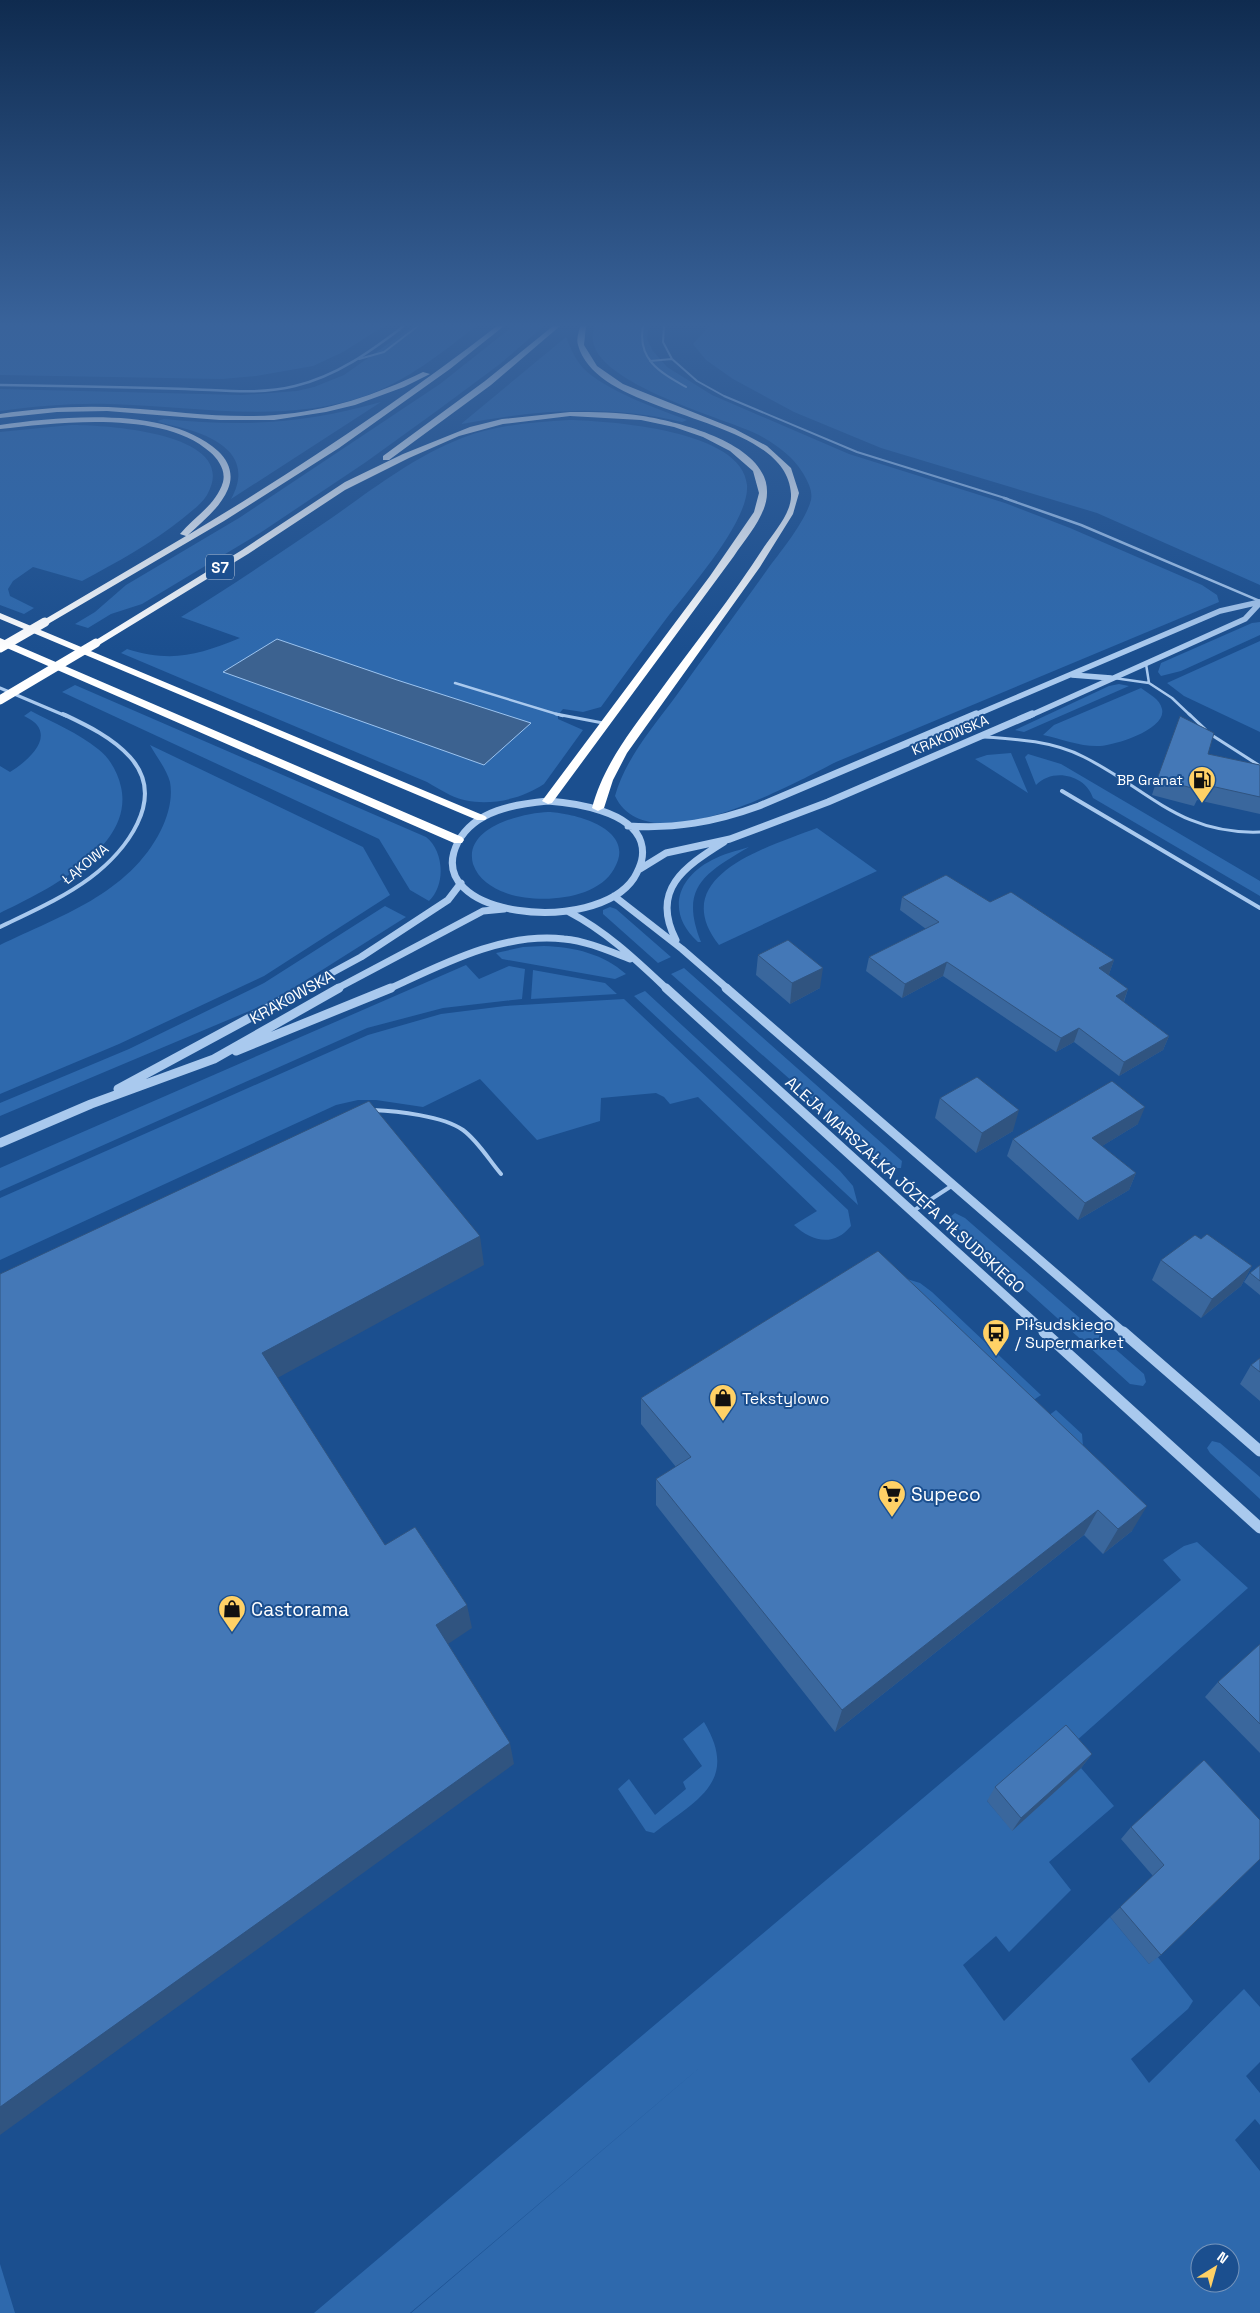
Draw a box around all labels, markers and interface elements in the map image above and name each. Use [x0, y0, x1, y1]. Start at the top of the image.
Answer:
road number: S7 [206, 554, 234, 580]
street label: KRAKOWSKA [909, 711, 991, 759]
fuel station icon: BP Granat [1187, 765, 1217, 804]
place label: BP Granat [1117, 771, 1183, 789]
street label: ŁĄKOWA [58, 839, 112, 888]
street label: KRAKOWSKA [246, 965, 338, 1029]
street label: ALEJA MARSZAŁKA JÓZEFA PIŁSUDSKIEGO [781, 1072, 1029, 1298]
place label: Piłsudskiego / Supermarket [1015, 1314, 1124, 1353]
bus stop icon: Piłsudskiego / Supermarket [981, 1318, 1011, 1357]
shop icon: Tekstylowo [708, 1383, 738, 1422]
place label: Tekstylowo [742, 1388, 829, 1409]
supermarket icon: Supeco [877, 1479, 907, 1518]
place label: Supeco [911, 1482, 981, 1507]
shop icon: Castorama [217, 1594, 247, 1633]
place label: Castorama [251, 1597, 349, 1622]
north arrow [1190, 2243, 1240, 2293]
text: N [1214, 2248, 1232, 2268]

